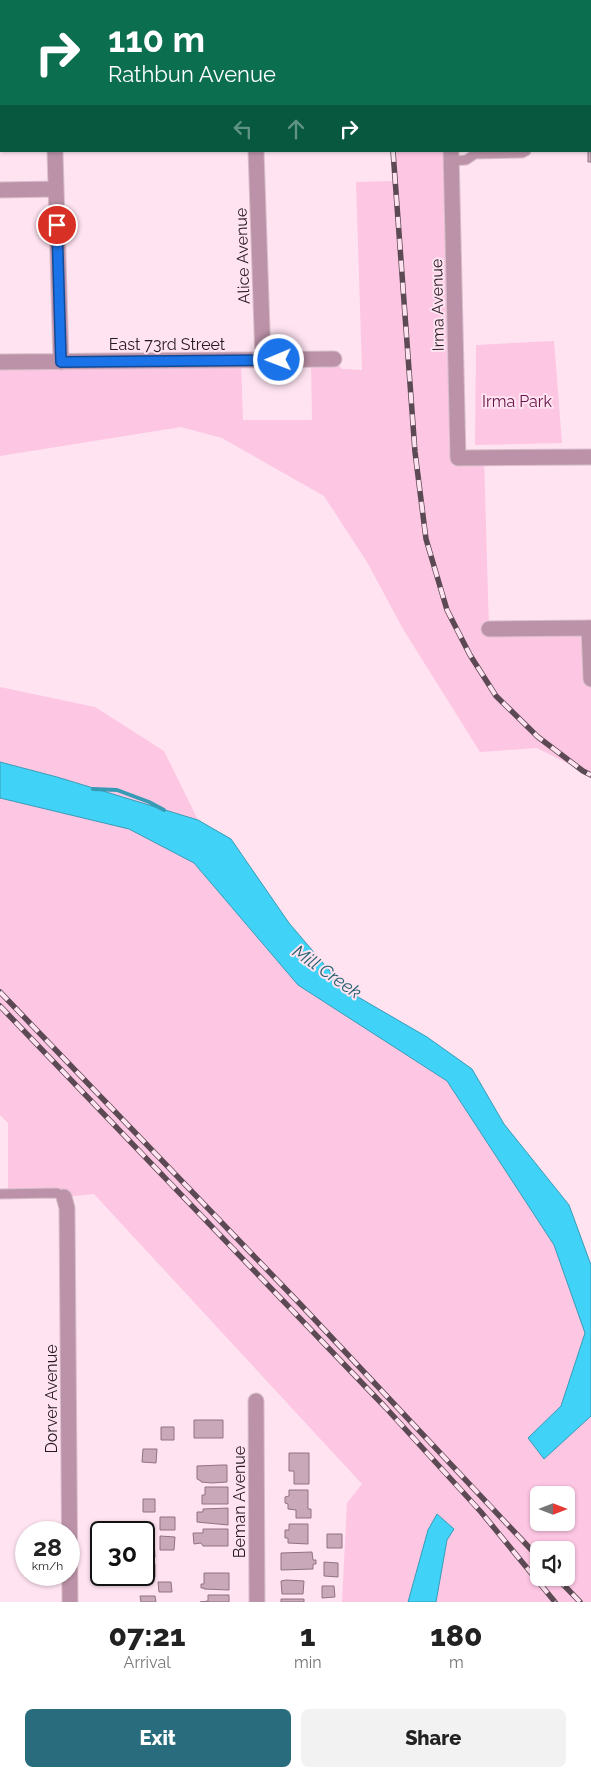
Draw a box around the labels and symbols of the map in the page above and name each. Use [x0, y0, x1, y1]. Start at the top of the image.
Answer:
pin [36, 204, 78, 246]
street label: Alice Avenue [231, 207, 254, 305]
street label: Irma Avenue [427, 258, 448, 352]
position arrow [252, 333, 304, 385]
street label: East 73rd Street [109, 335, 226, 354]
park label: Irma Park [482, 392, 552, 411]
water label: Mill Creek [289, 940, 366, 1003]
street label: Dorver Avenue [42, 1344, 61, 1454]
street label: Beman Avenue [230, 1446, 249, 1558]
north arrow [530, 1486, 575, 1531]
speed limit sign: 30 [90, 1521, 155, 1586]

